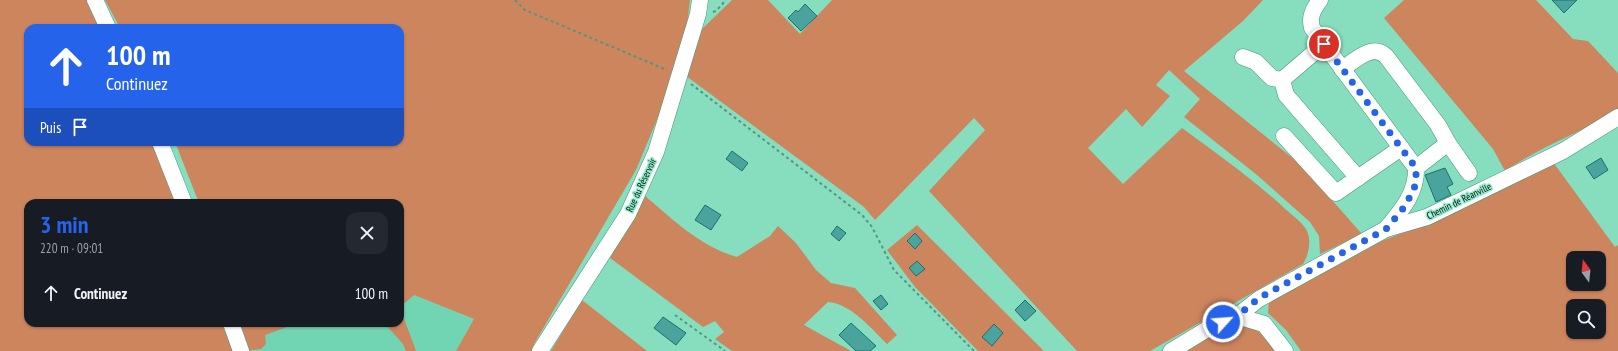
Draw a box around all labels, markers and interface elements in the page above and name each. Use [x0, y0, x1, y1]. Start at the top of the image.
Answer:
pin [1307, 27, 1341, 61]
icon: arrive [1313, 33, 1335, 55]
text: 100 m [106, 36, 170, 73]
icon: ahead [40, 40, 92, 92]
text: Continuez [106, 72, 168, 95]
icon: arrive [69, 116, 91, 138]
text: Puis [40, 118, 61, 137]
street label: Rue du Réservoir [623, 156, 659, 214]
street label: Chemin de Réanville [1424, 180, 1494, 222]
text: 3 min [40, 209, 88, 240]
button: close [346, 212, 388, 254]
text: 220 m · 09:01 [40, 240, 103, 257]
north arrow [1566, 251, 1606, 291]
map controls [1566, 251, 1606, 339]
icon: ahead [40, 282, 62, 304]
text: Continuez [74, 284, 127, 303]
text: 100 m [355, 284, 388, 303]
button: search [1566, 299, 1606, 339]
position arrow [1202, 301, 1244, 343]

